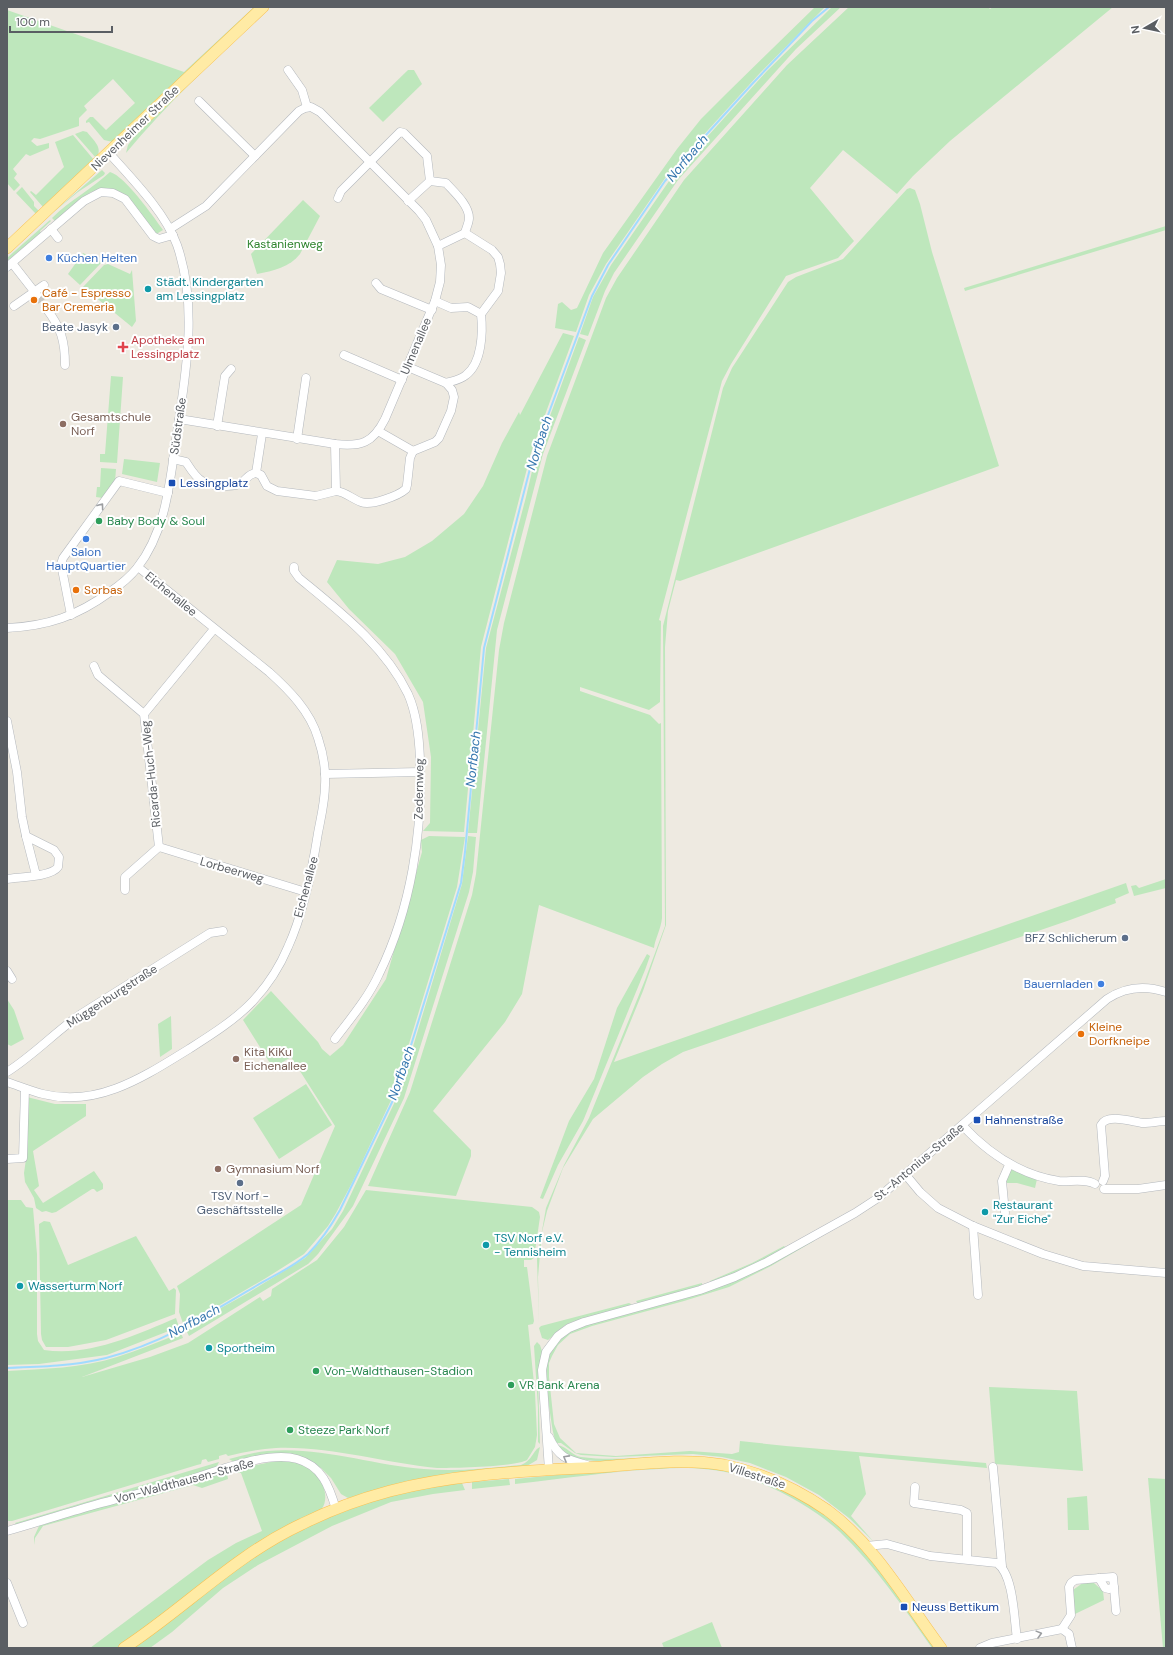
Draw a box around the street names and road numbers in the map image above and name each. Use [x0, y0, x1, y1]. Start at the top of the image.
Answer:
street label: Nievenheimer Straße [88, 82, 183, 174]
street label: Ulmenallee [397, 315, 435, 377]
street label: Südstraße [166, 396, 190, 456]
street label: Eichenallee [142, 568, 201, 620]
street label: Ricarda-Huch-Weg [137, 719, 165, 828]
street label: Zedernweg [410, 758, 428, 820]
street label: Lorbeerweg [198, 853, 266, 887]
street label: Eichenallee [290, 854, 322, 919]
street label: Müggenburgstraße [64, 961, 161, 1031]
street label: St.-Antonius-Straße [871, 1119, 968, 1204]
street label: Von-Waldthausen-Straße [113, 1455, 256, 1507]
street label: Villestraße [726, 1459, 788, 1493]

